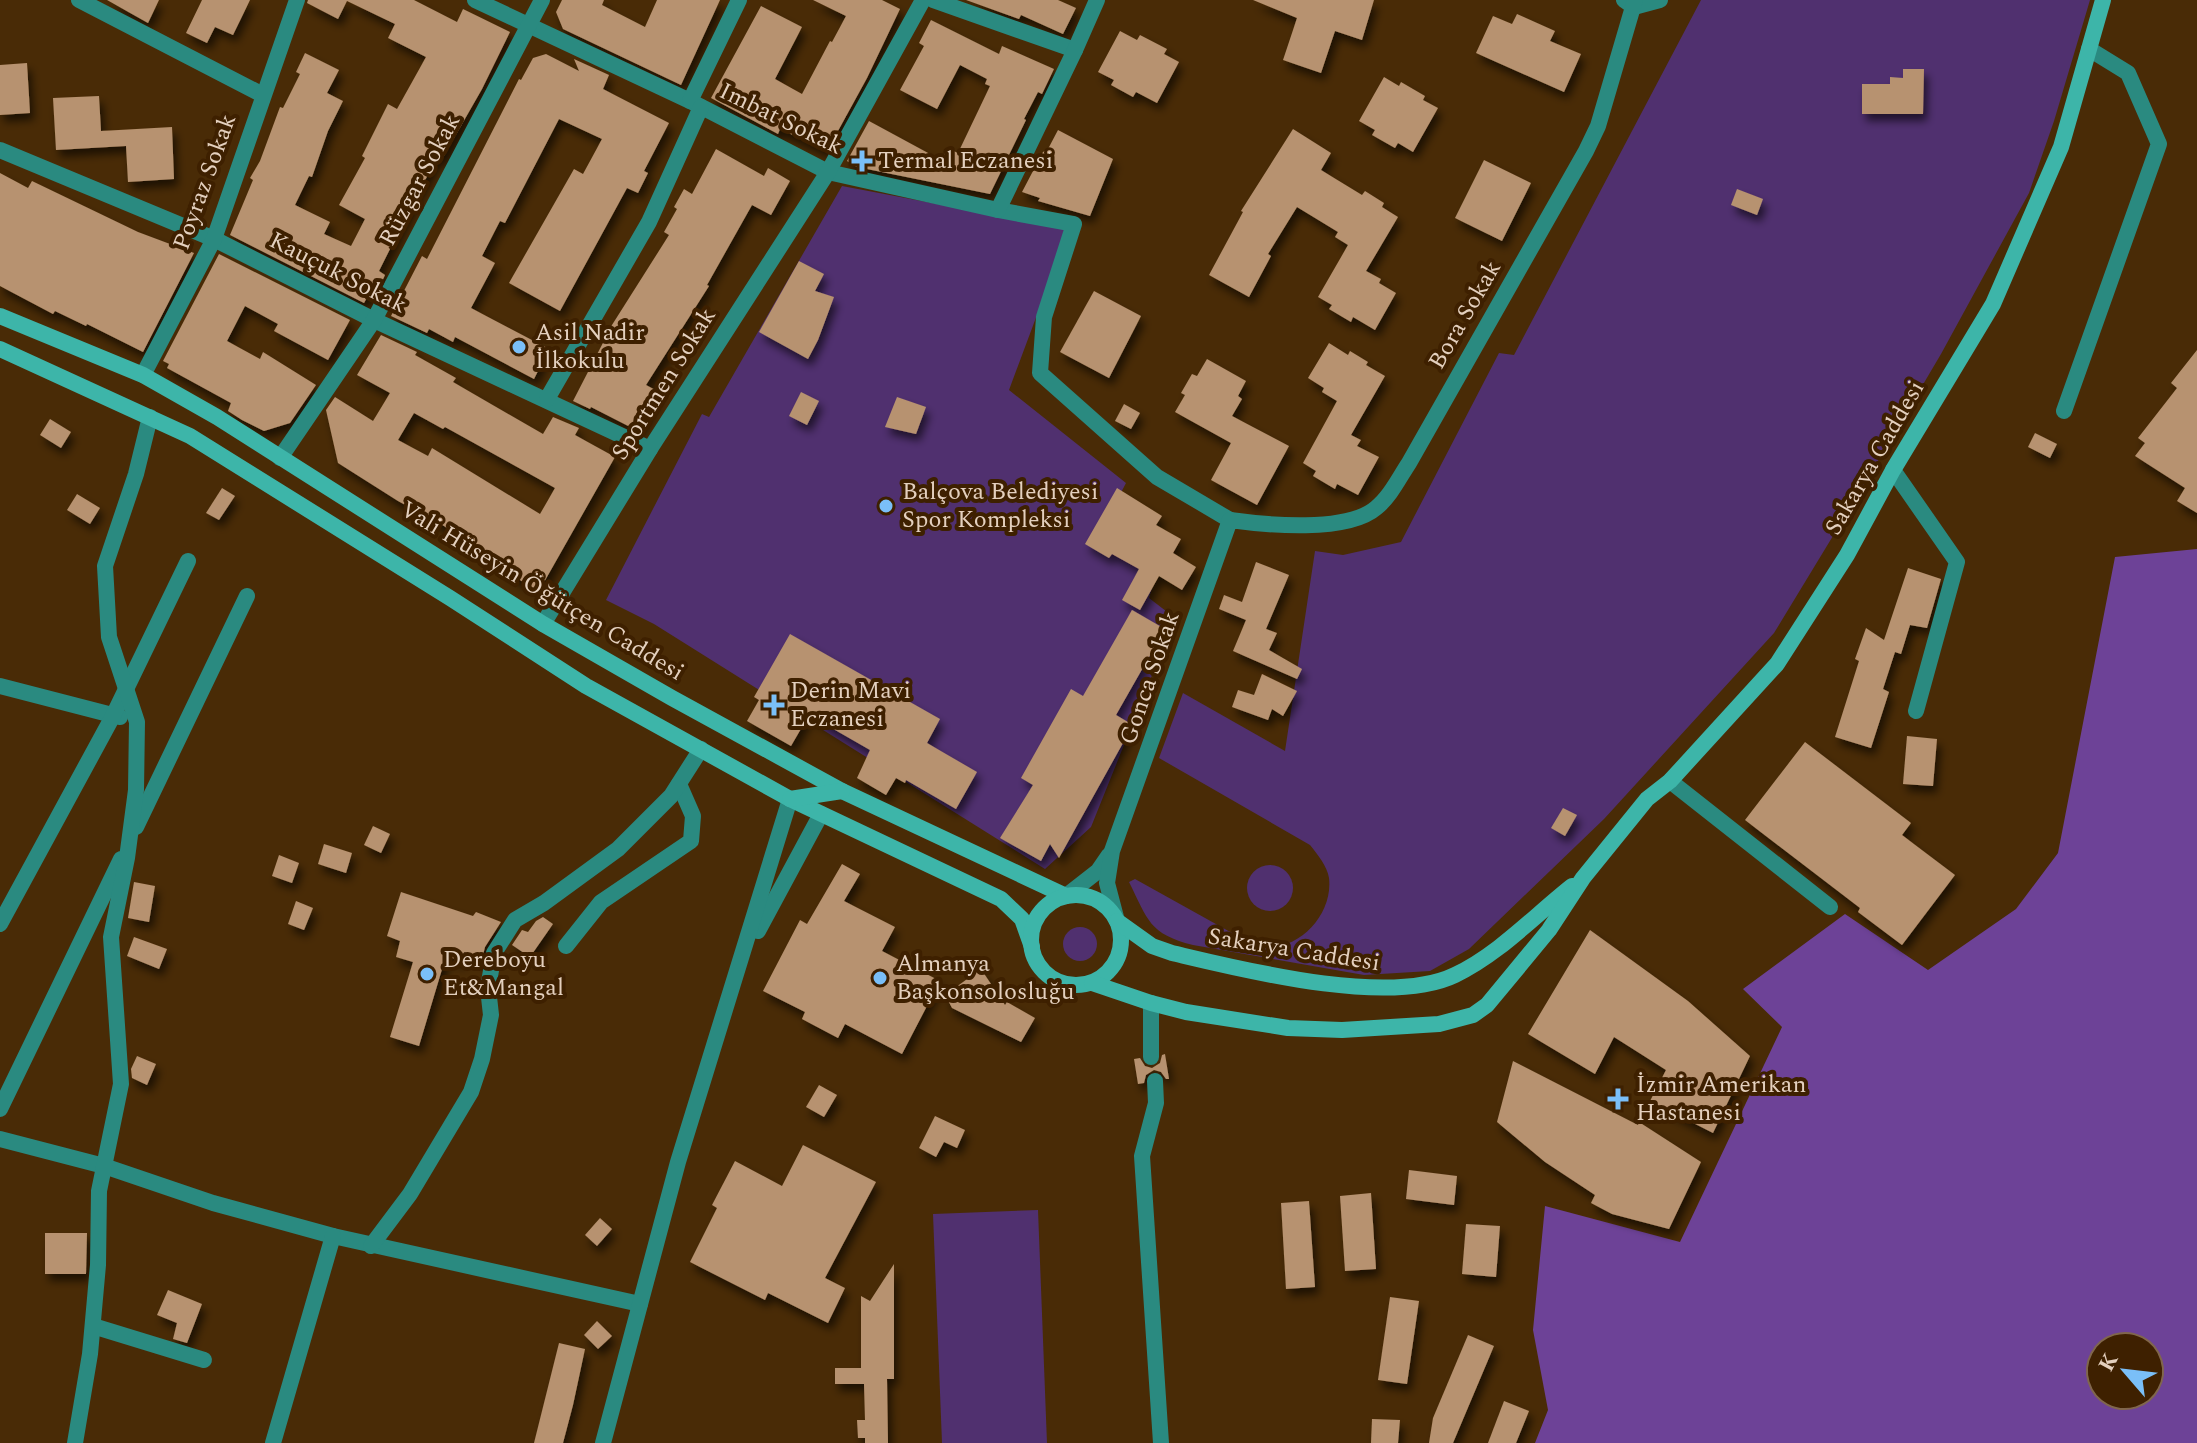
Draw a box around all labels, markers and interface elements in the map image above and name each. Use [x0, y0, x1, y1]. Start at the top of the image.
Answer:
street label: Imbat Sokak [713, 73, 849, 165]
street label: Rüzgar Sokak [370, 107, 470, 253]
street label: Poyraz Sokak [164, 109, 246, 255]
place label: Termal Eczanesi [878, 143, 1053, 179]
marker: Termal Eczanesi [853, 152, 871, 170]
street label: Kauçuk Sokak [263, 223, 413, 323]
street label: Bora Sokak [1419, 254, 1511, 376]
street label: Sportmen Sokak [603, 301, 725, 467]
place label: Asil Nadir İlkokulu [535, 315, 645, 379]
marker: Asil Nadir İlkokulu [510, 338, 528, 356]
street label: Sakarya Caddesi [1816, 374, 1934, 542]
place label: Balçova Belediyesi Spor Kompleksi [902, 474, 1098, 538]
street label: Vali Hüseyin Öğütçen Caddesi [393, 492, 691, 690]
marker: Balçova Belediyesi Spor Kompleksi [877, 497, 895, 515]
street label: Gonca Sokak [1110, 607, 1190, 749]
place label: Derin Mavi Eczanesi [790, 673, 911, 737]
marker: Derin Mavi Eczanesi [765, 696, 783, 714]
street label: Sakarya Caddesi [1205, 919, 1383, 981]
place label: Dereboyu Et&Mangal [443, 942, 564, 1006]
place label: Almanya Başkonsolosluğu [896, 946, 1075, 1010]
marker: Dereboyu Et&Mangal [418, 965, 436, 983]
marker: Almanya Başkonsolosluğu [871, 969, 889, 987]
place label: İzmir Amerikan Hastanesi [1636, 1067, 1807, 1131]
marker: İzmir Amerikan Hastanesi [1607, 1088, 1629, 1110]
north arrow [2085, 1331, 2165, 1411]
text: K [2090, 1347, 2127, 1378]

